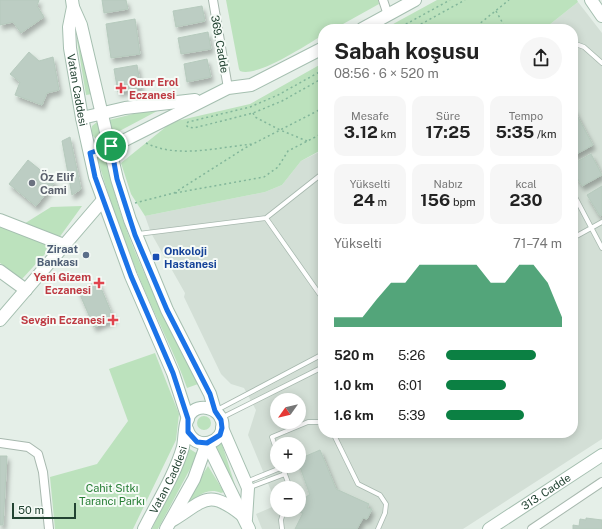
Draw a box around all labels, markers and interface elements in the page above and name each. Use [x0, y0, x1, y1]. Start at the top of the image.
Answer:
street label: 369. Cadde [209, 14, 231, 74]
button: share [520, 37, 562, 79]
text: Sabah koşusu [334, 38, 479, 64]
street label: Vatan Caddesi [65, 53, 90, 127]
text: 08:56 · 6 × 520 m [334, 66, 439, 81]
place label: Onur Erol Eczanesi [129, 76, 179, 101]
marker: Onur Erol Eczanesi [116, 83, 126, 93]
text: Mesafe [351, 110, 389, 122]
text: Süre [436, 110, 460, 122]
text: Tempo [509, 110, 543, 122]
text: 3.12 [344, 122, 378, 142]
text: 17:25 [425, 122, 471, 142]
text: 5:35 [495, 122, 534, 142]
text: km [378, 128, 396, 140]
text: /km [534, 128, 557, 140]
pin [94, 129, 128, 163]
icon: arrive [100, 135, 122, 157]
place label: Öz Elif Cami [40, 169, 75, 196]
marker: Öz Elif Cami [27, 178, 37, 188]
text: Yükselti [350, 178, 390, 190]
text: Nabız [434, 178, 462, 190]
text: kcal [515, 178, 537, 190]
text: 24 [353, 190, 375, 210]
text: 156 [420, 190, 450, 210]
text: 230 [509, 190, 543, 210]
text: m [375, 196, 387, 208]
text: bpm [450, 196, 476, 208]
text: Yükselti [334, 236, 382, 251]
text: 71–74 m [513, 236, 562, 251]
place label: Ziraat Bankası [37, 243, 78, 268]
place label: Onkoloji Hastanesi [164, 245, 217, 270]
marker: Ziraat Bankası [81, 250, 91, 260]
marker: Onkoloji Hastanesi [151, 252, 161, 262]
place label: Yeni Gizem Eczanesi [34, 271, 91, 296]
marker: Yeni Gizem Eczanesi [94, 278, 104, 288]
place label: Sevgin Eczanesi [21, 314, 105, 326]
marker: Sevgin Eczanesi [108, 315, 118, 325]
text: 520 m [334, 348, 374, 363]
text: 5:26 [398, 348, 425, 363]
text: 1.0 km [334, 378, 374, 393]
text: 6:01 [398, 378, 422, 393]
north arrow [270, 393, 306, 429]
map controls [270, 393, 306, 517]
text: 1.6 km [334, 408, 374, 423]
text: 5:39 [398, 408, 425, 423]
button: + [270, 437, 306, 473]
street label: Vatan Caddesi [147, 445, 189, 516]
street label: 313. Cadde [519, 471, 573, 512]
button: − [270, 481, 306, 517]
park label: Cahit Sıtkı Tarancı Parkı [79, 482, 145, 507]
scale bar [12, 501, 76, 520]
text: 50 m [18, 504, 44, 516]

